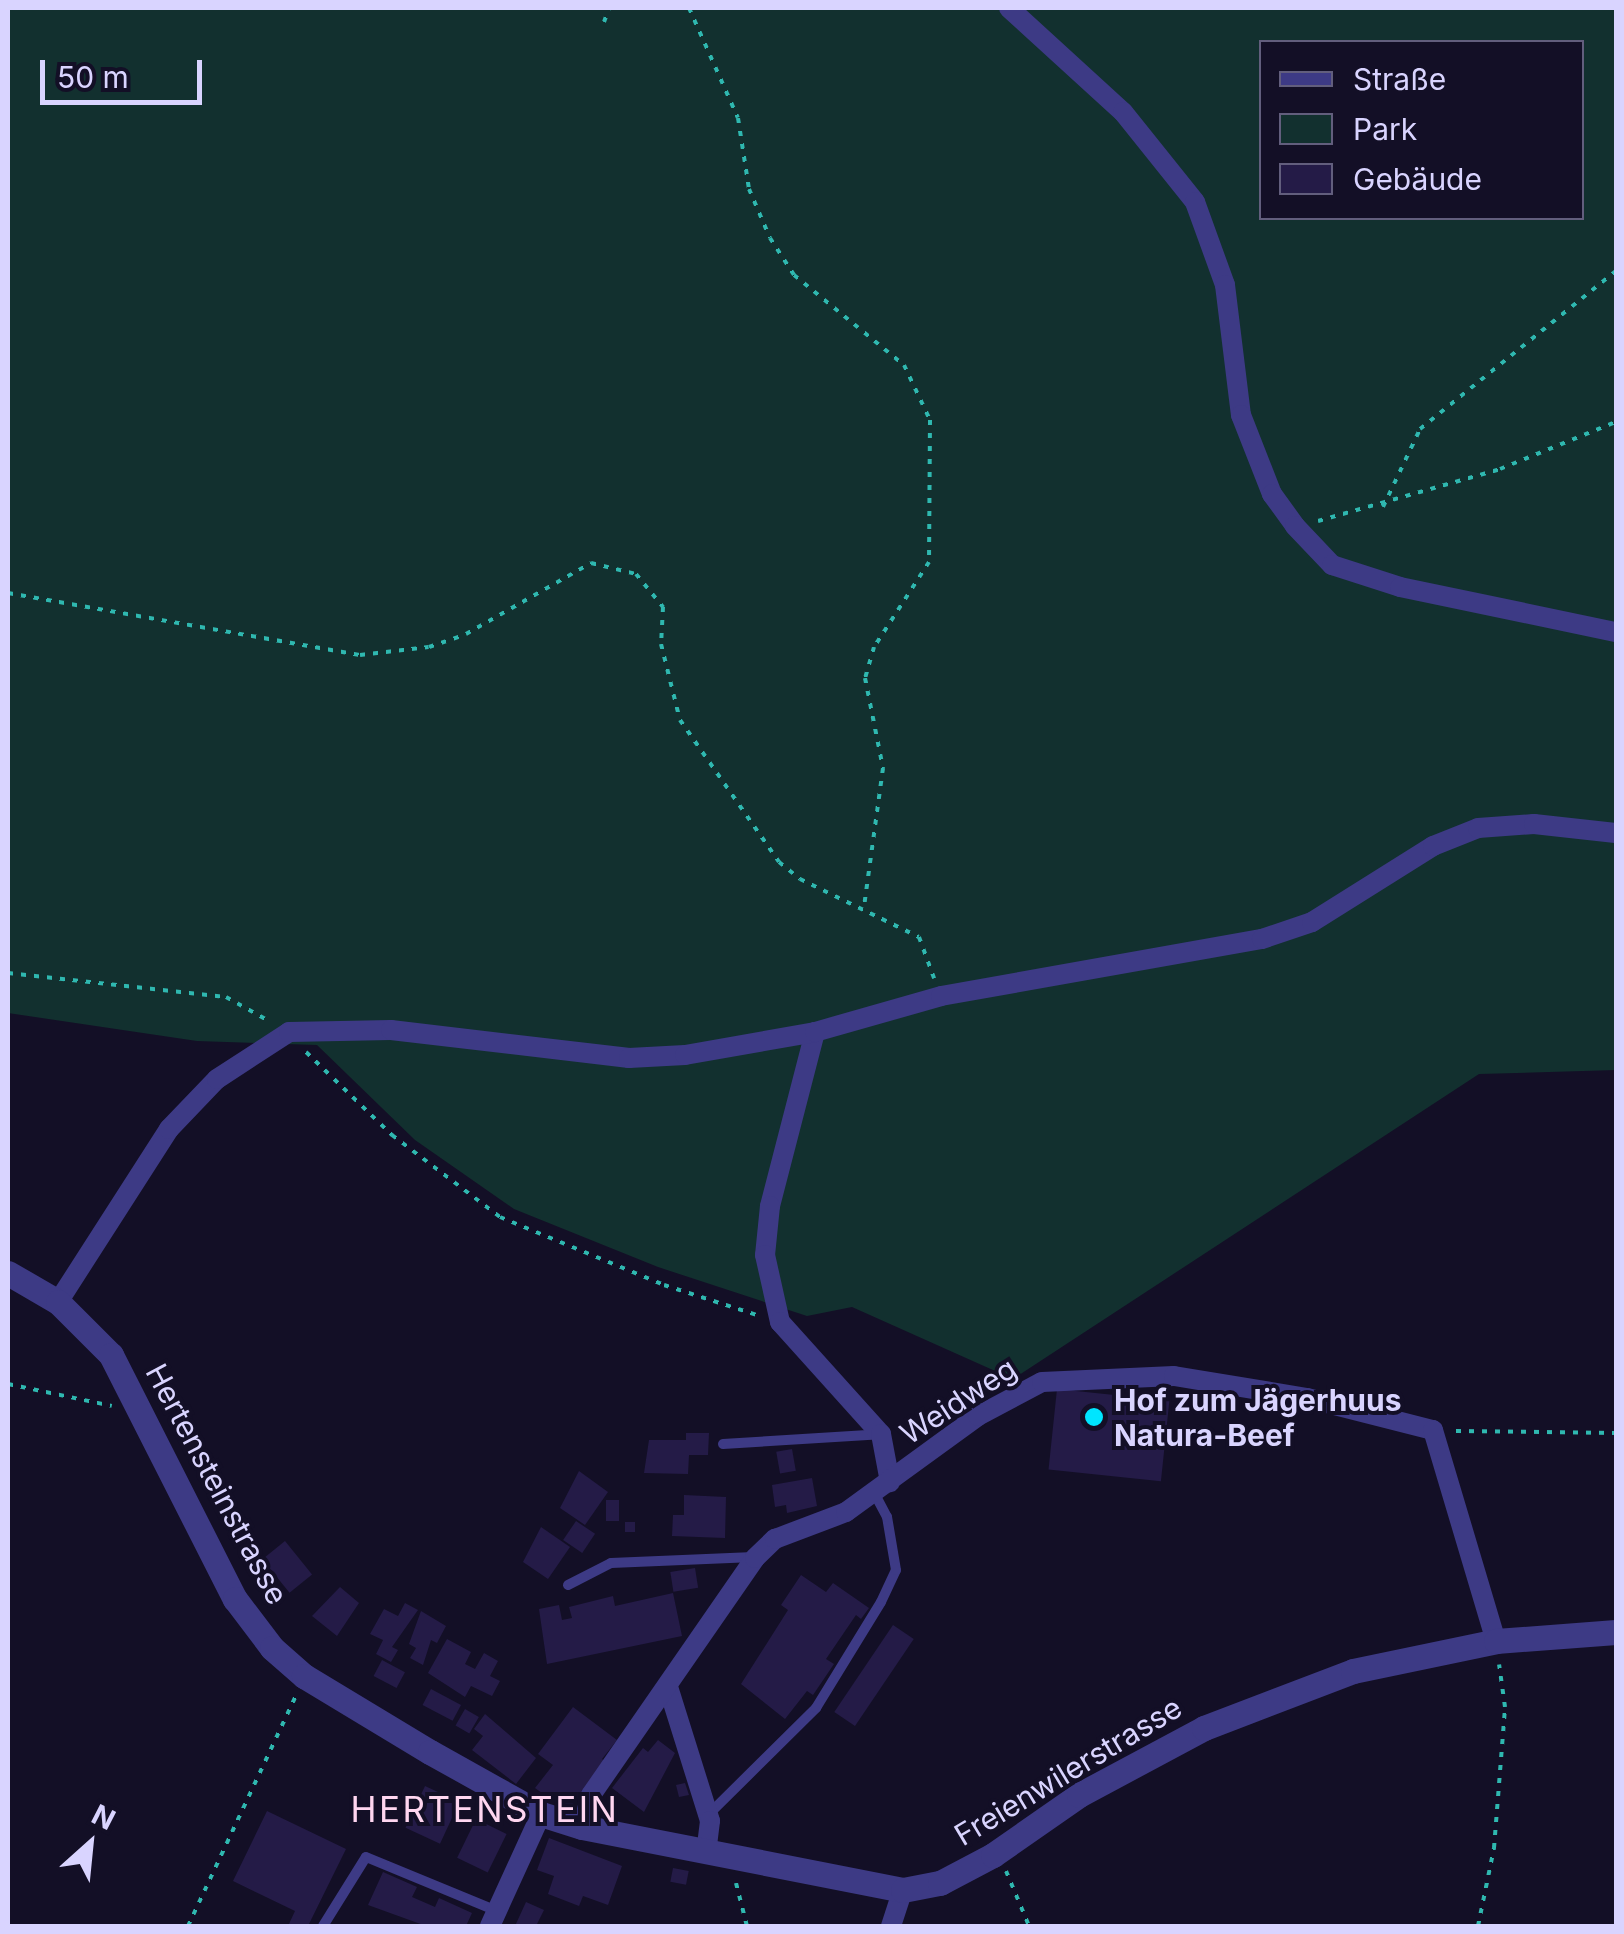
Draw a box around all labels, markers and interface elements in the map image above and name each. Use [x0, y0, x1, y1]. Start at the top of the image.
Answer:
scale bar [45, 40, 208, 102]
legend [1259, 40, 1584, 220]
text: 50 m [57, 59, 129, 95]
text: Straße [1353, 61, 1446, 97]
text: Park [1353, 111, 1417, 147]
text: Gebäude [1353, 161, 1482, 197]
street label: Weidweg [893, 1350, 1023, 1452]
street label: Hertensteinstrasse [138, 1358, 296, 1610]
place label: Hof zum Jägerhuus Natura-Beef [1114, 1382, 1401, 1452]
marker: Hof zum Jägerhuus Natura-Beef [1083, 1406, 1105, 1428]
street label: Freienwilerstrasse [948, 1689, 1188, 1853]
district label: HERTENSTEIN [351, 1788, 619, 1830]
north arrow [40, 1794, 140, 1894]
text: N [86, 1797, 121, 1837]

